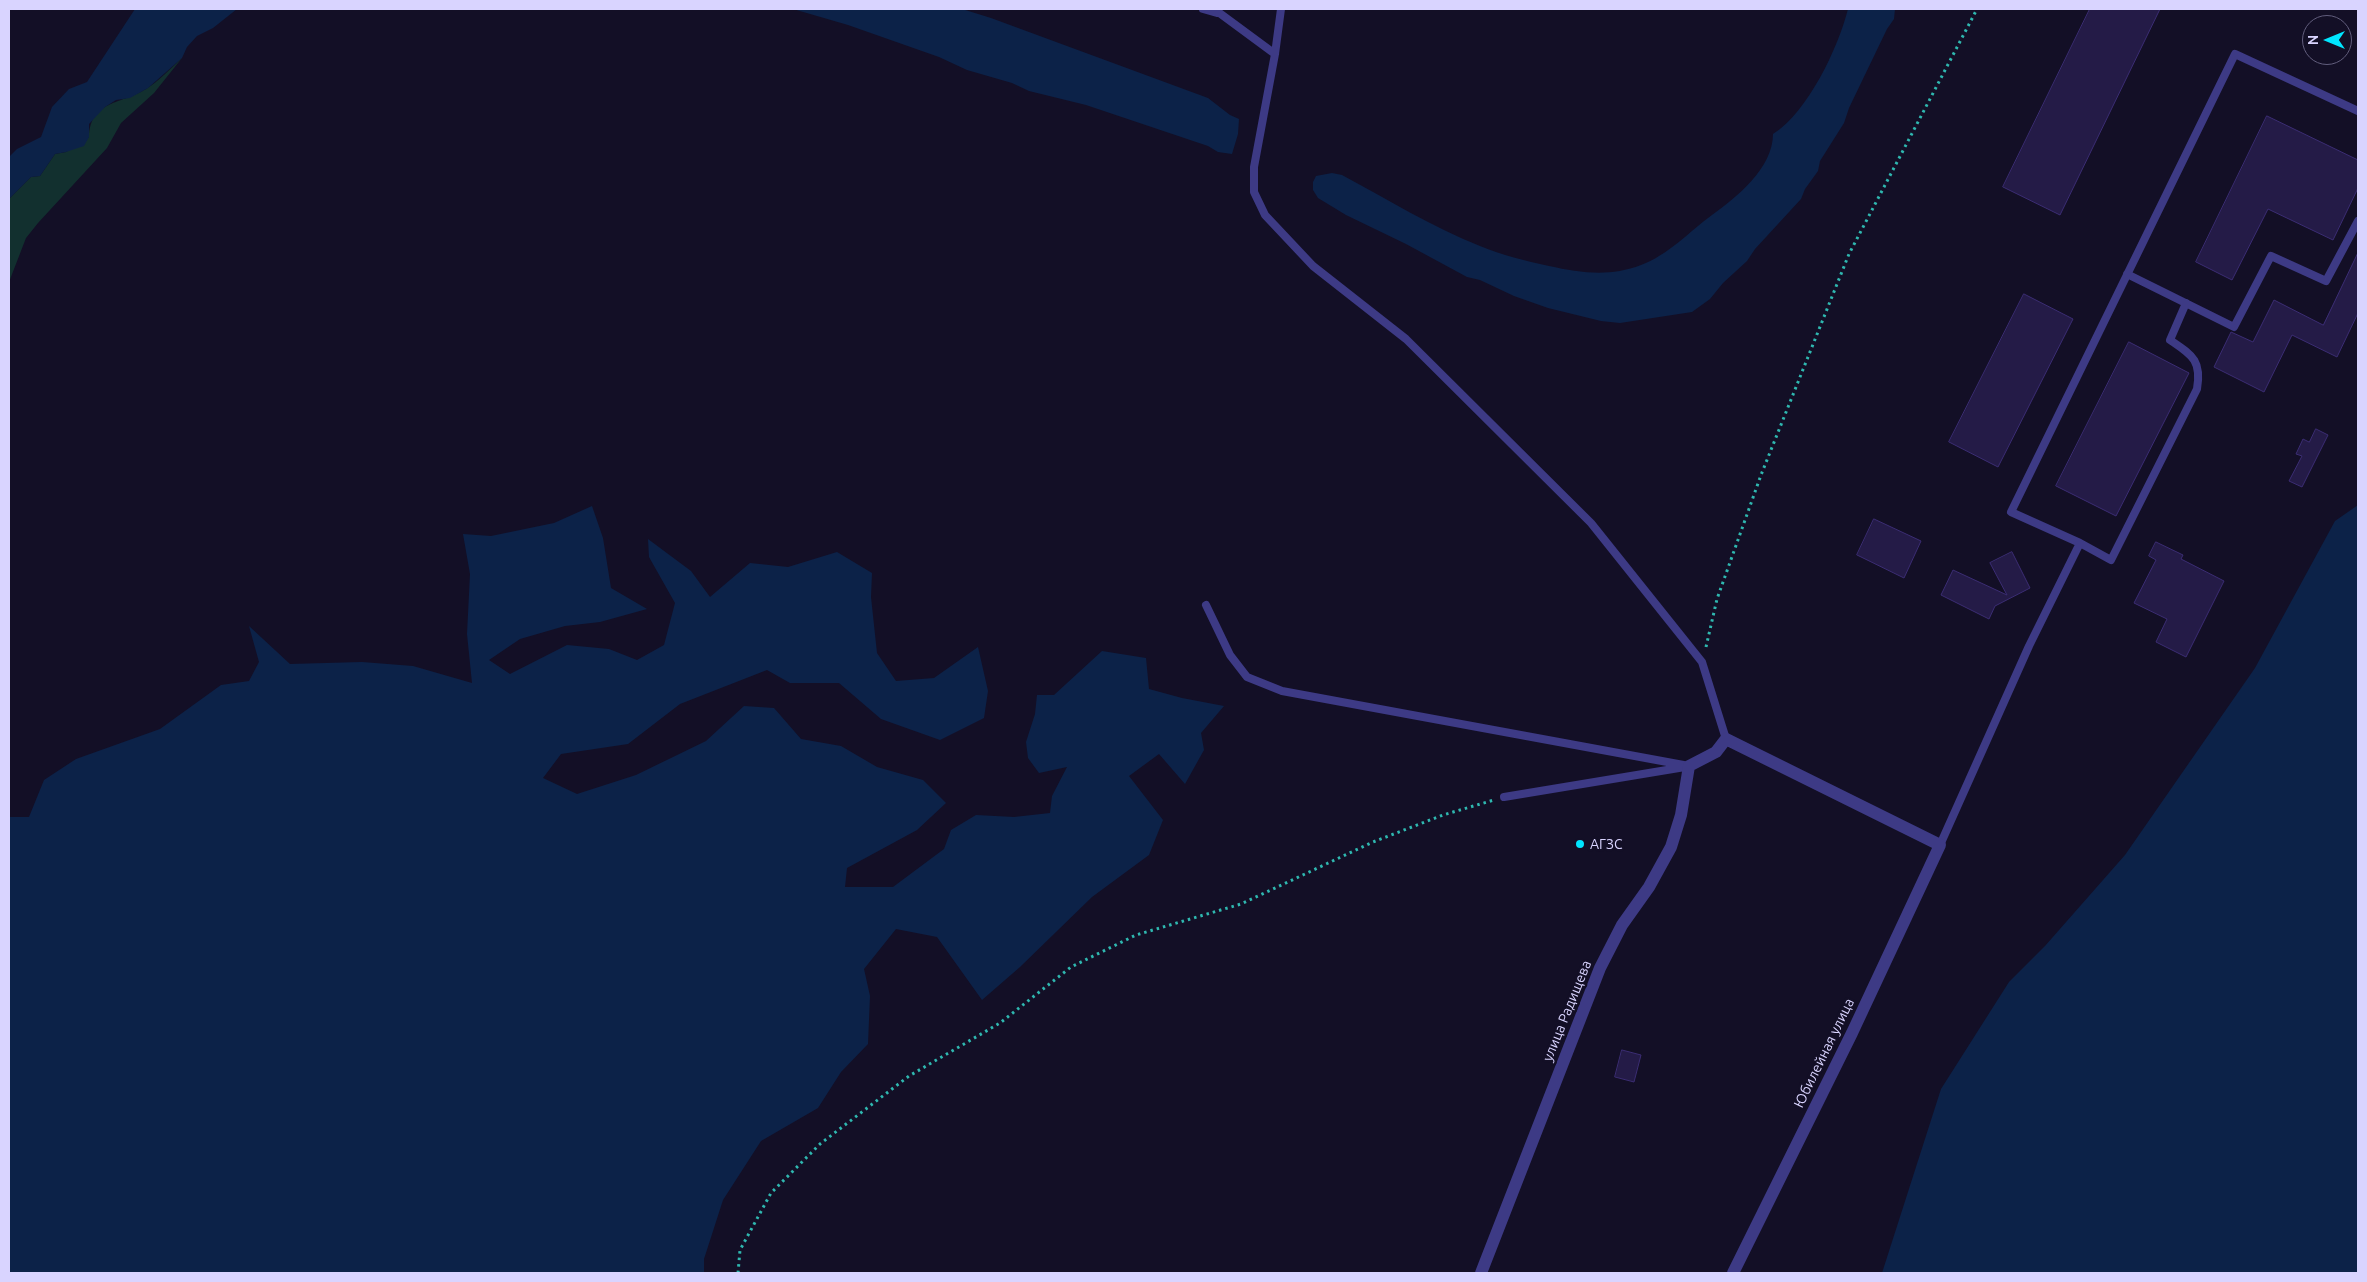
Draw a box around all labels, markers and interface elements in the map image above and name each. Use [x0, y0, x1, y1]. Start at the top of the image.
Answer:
north arrow [2302, 15, 2352, 65]
text: N [2305, 35, 2321, 45]
place label: АГЗС [1590, 836, 1622, 852]
marker: АГЗС [1574, 838, 1586, 850]
street label: улица Радищева [1539, 958, 1595, 1064]
street label: Юбилейная улица [1790, 996, 1858, 1110]

